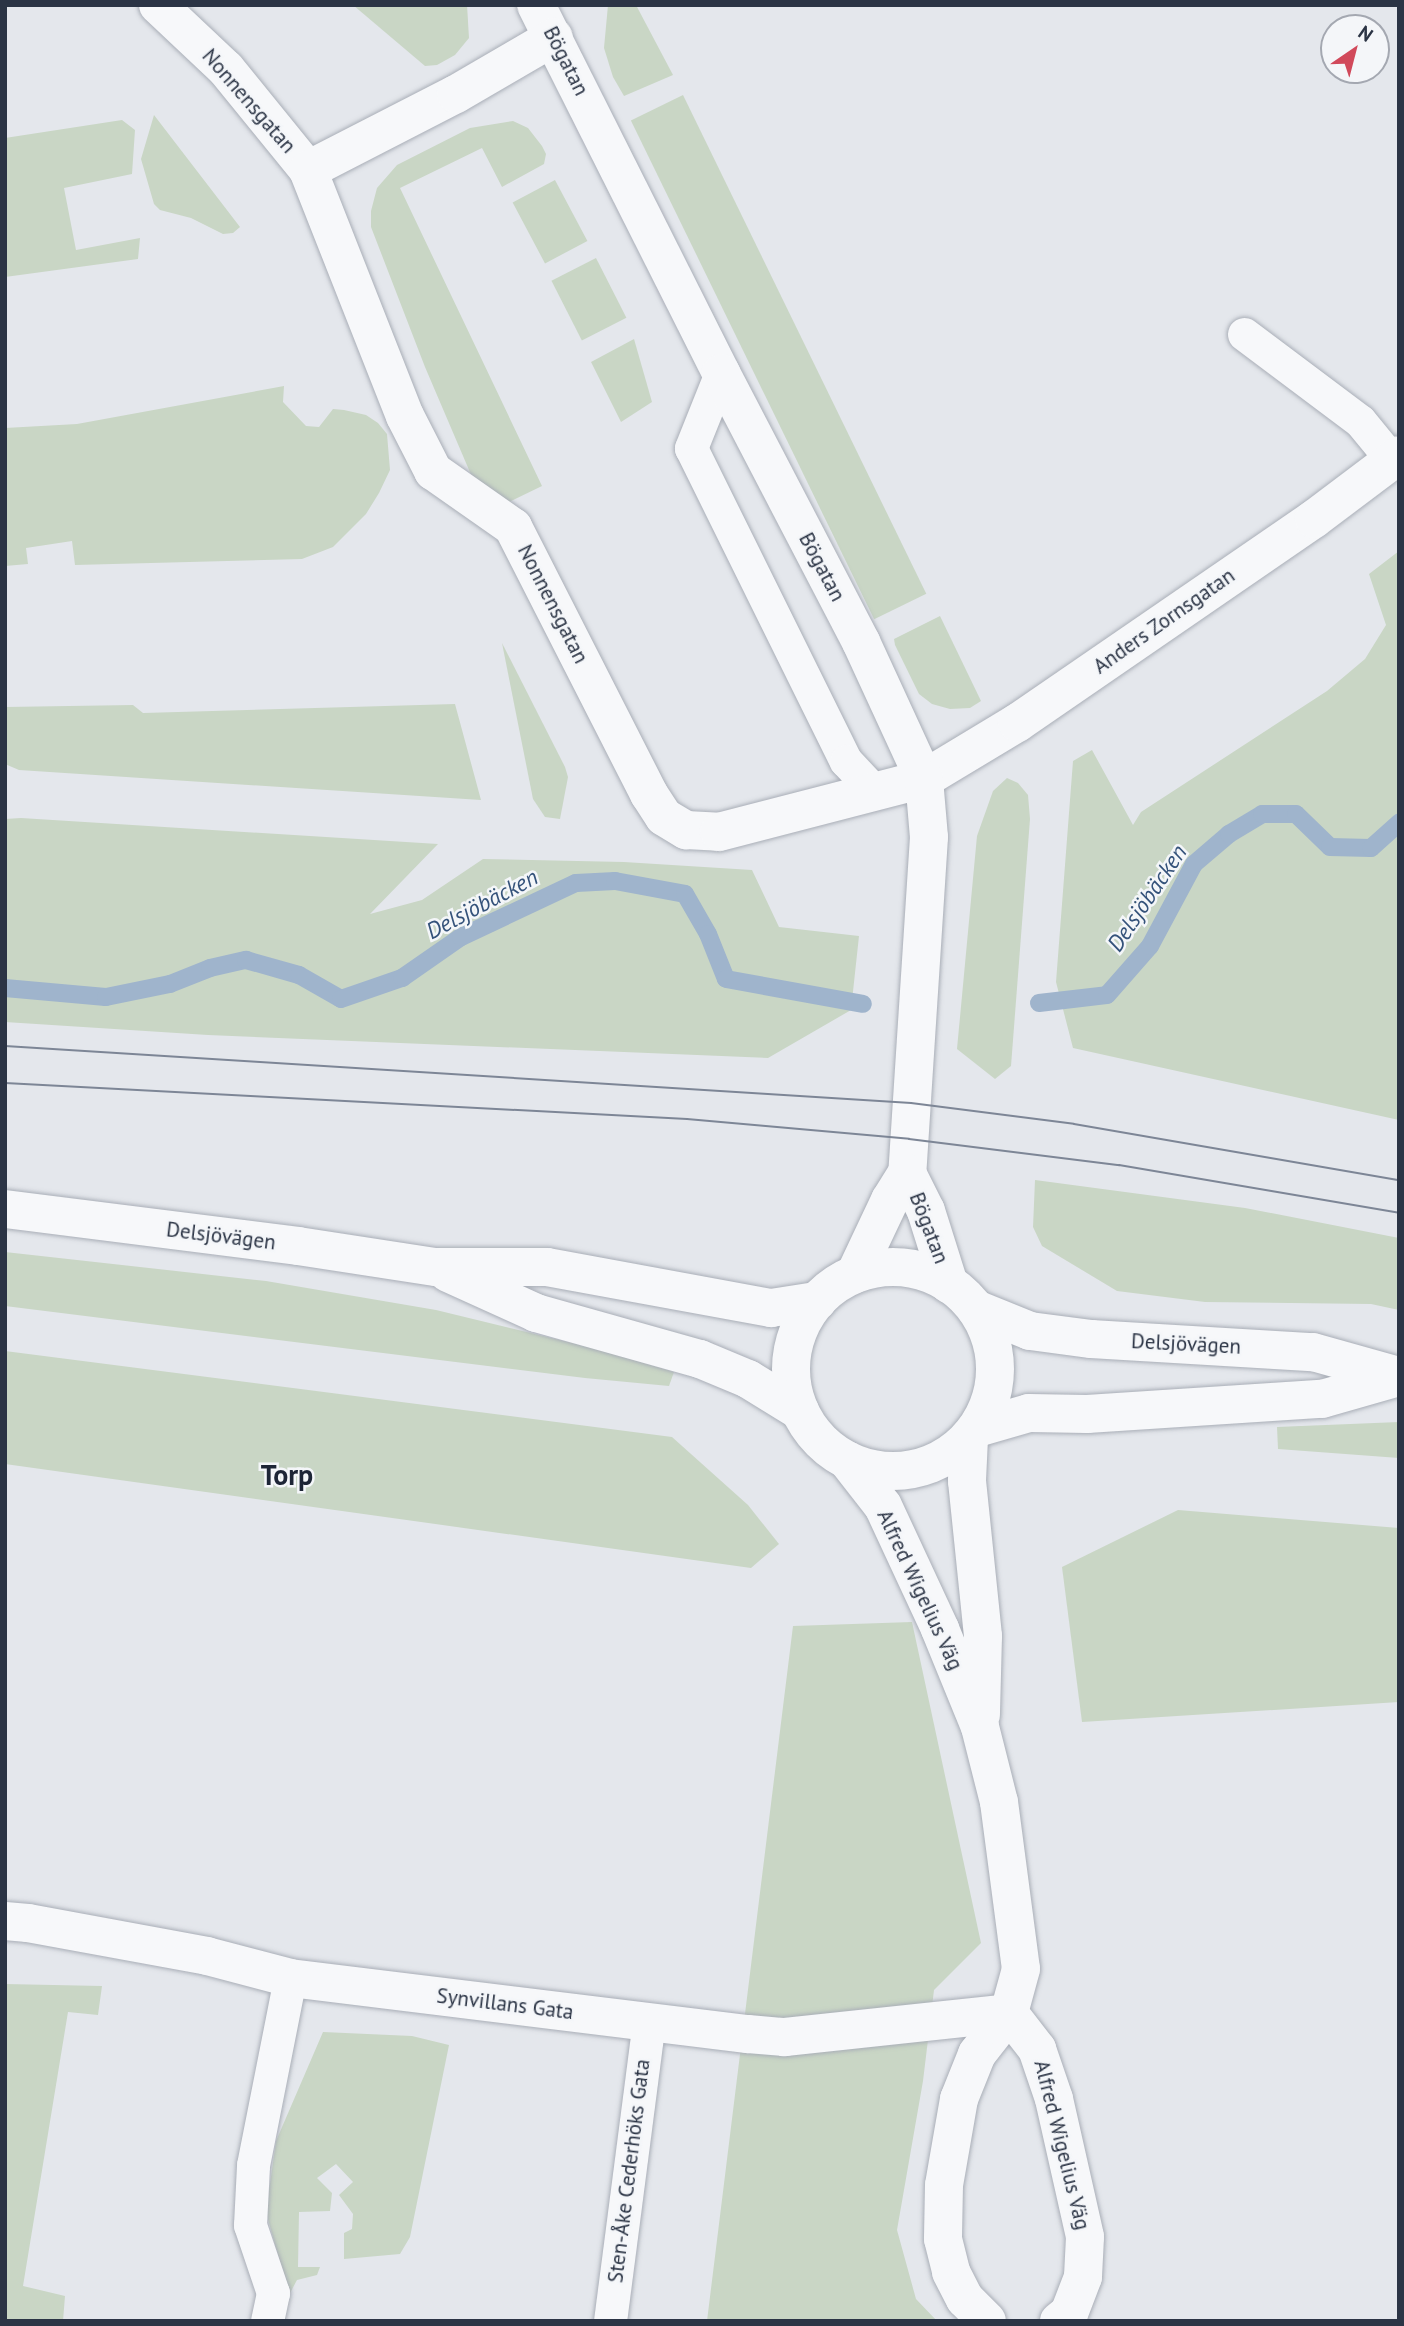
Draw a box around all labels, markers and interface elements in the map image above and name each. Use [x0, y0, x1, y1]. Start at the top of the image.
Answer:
north arrow [1320, 14, 1390, 84]
text: N [1354, 20, 1378, 47]
street label: Bögatan [538, 22, 594, 100]
street label: Nonnensgatan [197, 44, 301, 158]
street label: Bögatan [793, 528, 851, 606]
street label: Nonnensgatan [512, 540, 594, 668]
street label: Anders Zornsgatan [1088, 563, 1240, 679]
water label: Delsjöbäcken [1101, 839, 1193, 957]
water label: Delsjöbäcken [421, 863, 543, 945]
street label: Bögatan [904, 1189, 954, 1267]
street label: Delsjövägen [165, 1217, 277, 1255]
street label: Delsjövägen [1130, 1329, 1242, 1359]
district label: Torp [261, 1458, 313, 1492]
street label: Alfred Wigelius Väg [872, 1505, 968, 1675]
street label: Synvillans Gata [435, 1983, 575, 2025]
street label: Alfred Wigelius Väg [1029, 2057, 1095, 2233]
street label: Sten-Åke Cederhöks Gata [603, 2058, 655, 2284]

